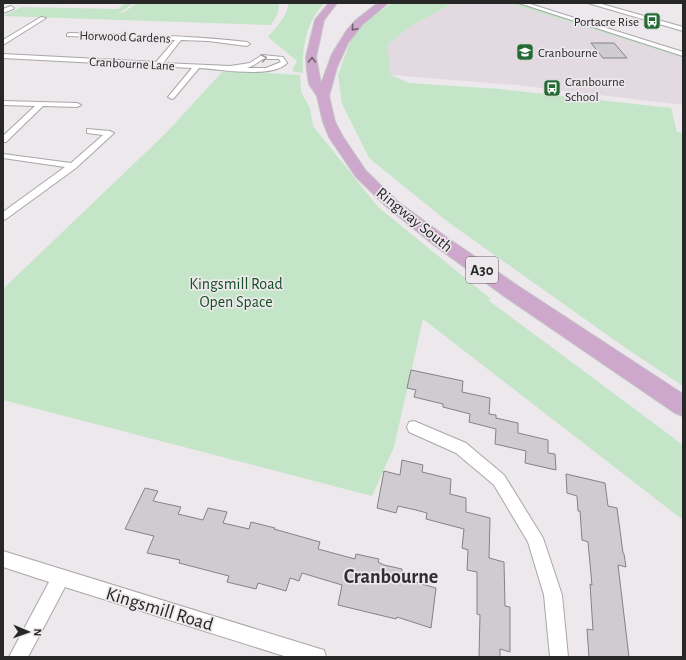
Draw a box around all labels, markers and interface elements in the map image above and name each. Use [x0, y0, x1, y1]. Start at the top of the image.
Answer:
bus stop icon: Portacre Rise [642, 11, 662, 31]
place label: Portacre Rise [574, 16, 639, 29]
one-way arrow [351, 23, 358, 30]
street label: Horwood Gardens [79, 29, 171, 46]
school or university icon: Cranbourne [515, 42, 535, 62]
place label: Cranbourne [538, 47, 598, 60]
one-way arrow [261, 54, 267, 63]
street label: Cranbourne Lane [89, 56, 175, 73]
one-way arrow [308, 57, 316, 63]
place label: Cranbourne School [565, 76, 625, 104]
bus stop icon: Cranbourne School [542, 78, 562, 98]
street label: Ringway South [373, 184, 455, 256]
road number: A30 [466, 257, 498, 283]
park label: Kingsmill Road Open Space [189, 276, 283, 310]
district label: Cranbourne [344, 567, 438, 587]
street label: Kingsmill Road [104, 584, 216, 635]
north arrow [8, 612, 48, 652]
text: N [32, 628, 43, 636]

